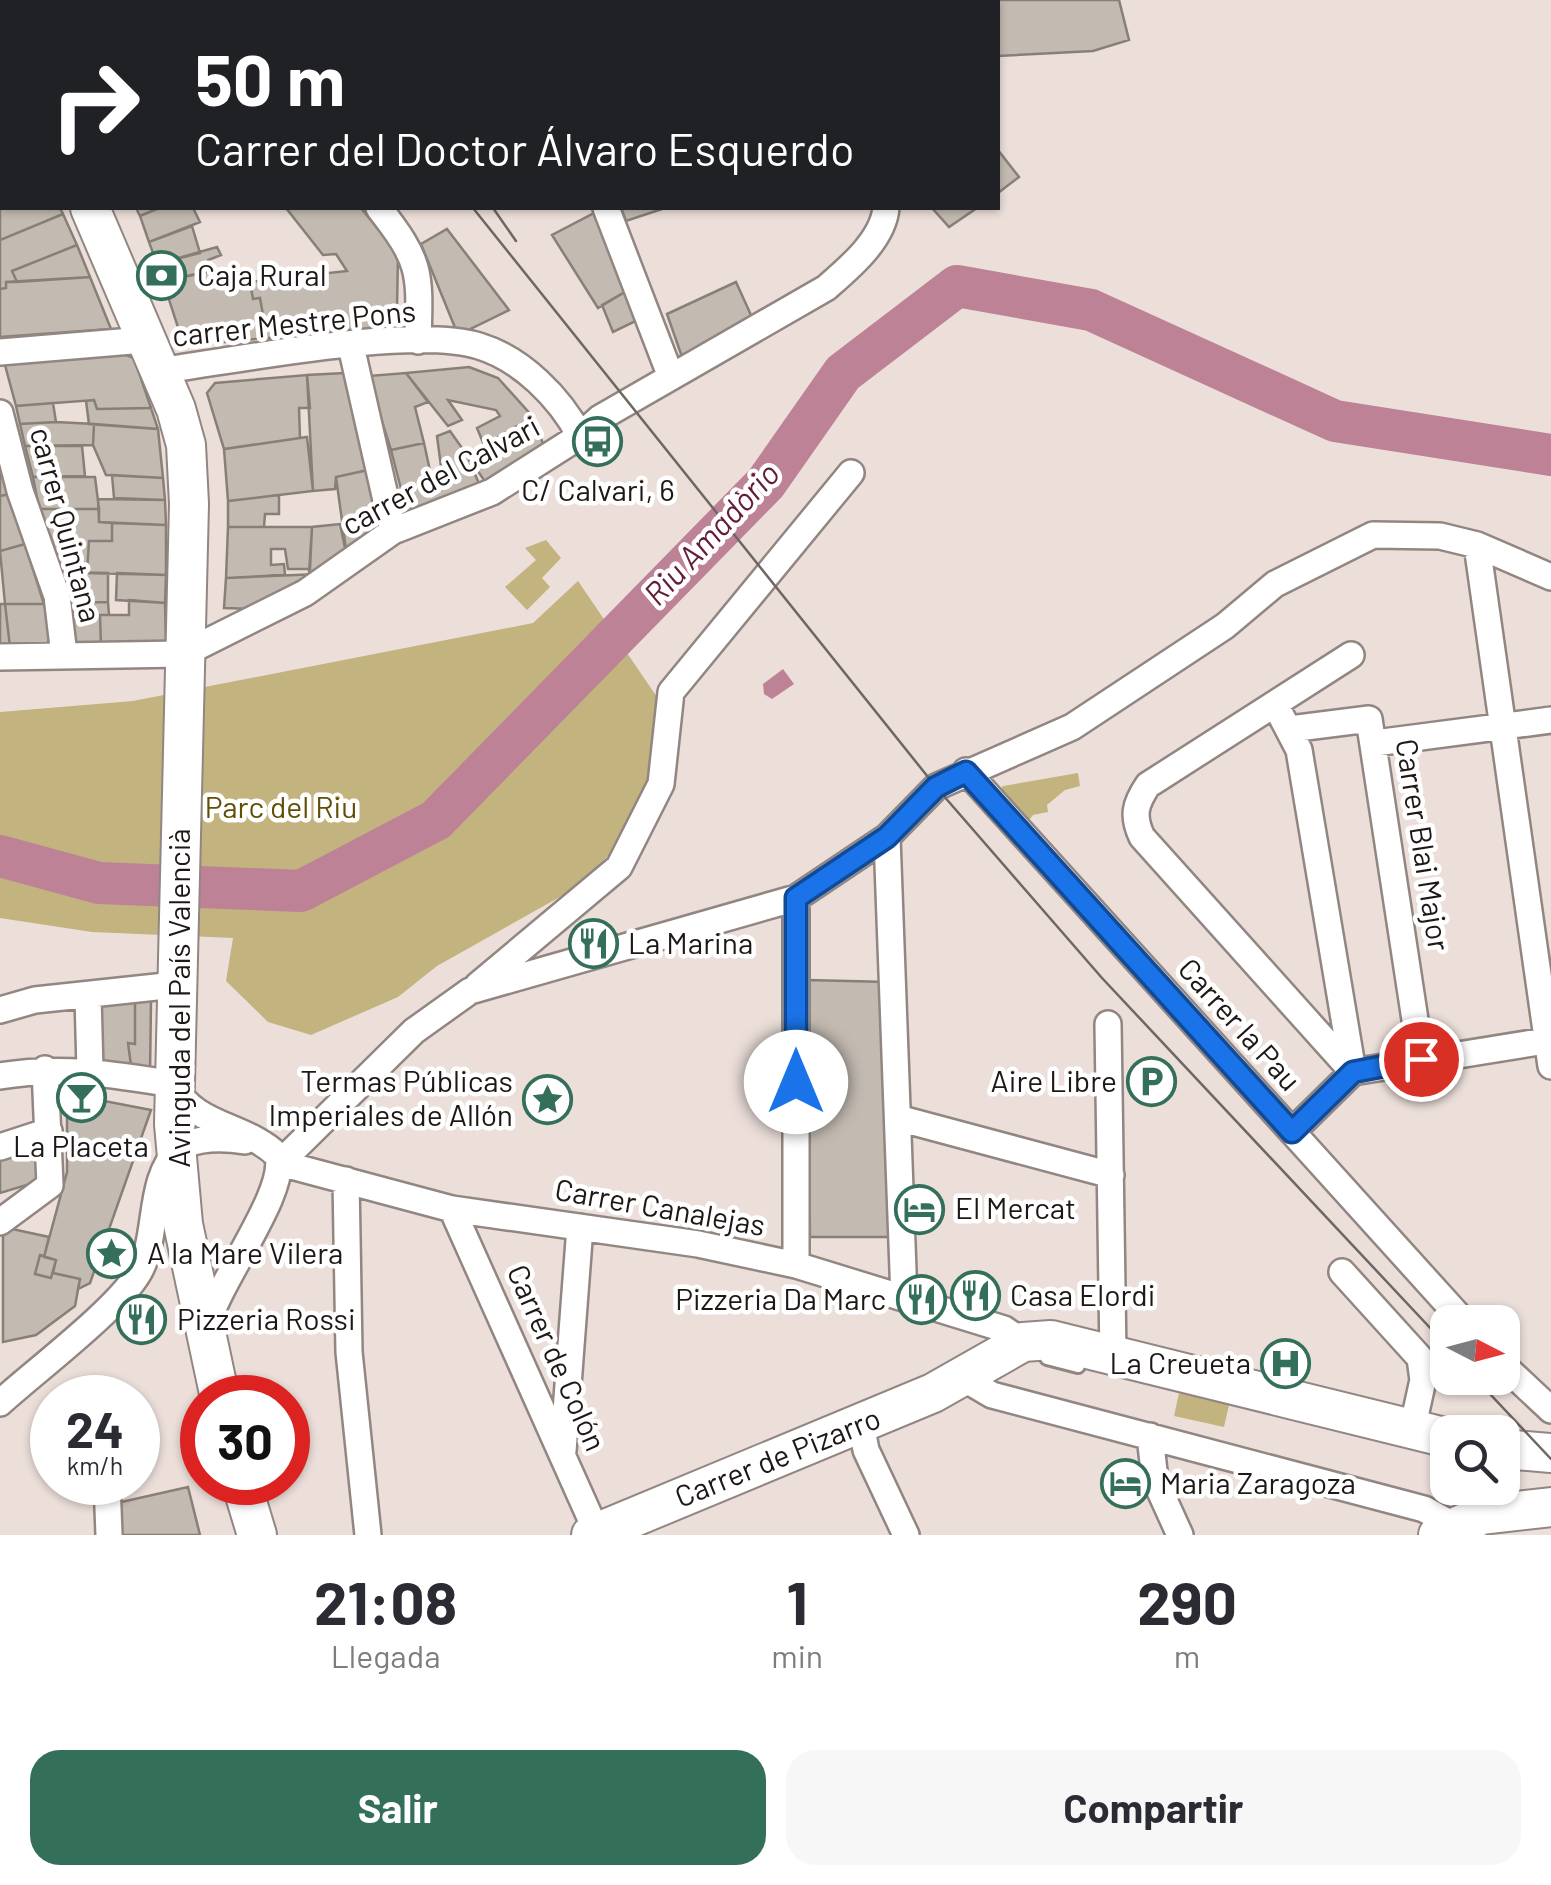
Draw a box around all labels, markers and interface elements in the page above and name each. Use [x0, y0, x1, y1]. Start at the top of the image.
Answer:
text: 50 m [195, 36, 345, 120]
icon: right [30, 40, 160, 170]
text: Carrer del Doctor Álvaro Esquerdo [195, 121, 854, 175]
bank icon: Caja Rural [136, 250, 188, 302]
place label: Caja Rural [197, 256, 327, 292]
street label: carrer Mestre Pons [170, 291, 417, 353]
street label: carrer del Calvari [335, 407, 545, 542]
bus stop icon: C/ Calvari, 6 [572, 416, 624, 468]
street label: carrer Quintana [24, 423, 110, 626]
water label: Riu Amadòrio [635, 454, 786, 612]
place label: C/ Calvari, 6 [521, 471, 675, 507]
street label: Carrer Blai Major [1389, 736, 1459, 953]
park label: Parc del Riu [205, 788, 357, 824]
street label: Avinguda del País Valencià [160, 828, 196, 1168]
restaurant icon: La Marina [567, 918, 619, 970]
place label: La Marina [628, 924, 753, 960]
street label: Carrer la Pau [1172, 950, 1309, 1097]
pin [1379, 1017, 1464, 1102]
position arrow [744, 1030, 848, 1134]
icon: arrive [1394, 1032, 1449, 1087]
parking icon: Aire Libre [1126, 1056, 1178, 1108]
place label: Termas Públicas Imperiales de Allón [269, 1062, 513, 1132]
place label: Aire Libre [991, 1062, 1117, 1098]
bar icon: La Placeta [55, 1072, 107, 1124]
place icon: Termas Públicas Imperiales de Allón [522, 1073, 574, 1125]
place label: La Placeta [13, 1127, 149, 1163]
street label: Carrer Canalejas [552, 1170, 768, 1242]
hotel icon: El Mercat [894, 1183, 946, 1235]
place label: El Mercat [955, 1189, 1076, 1225]
place icon: A la Mare Vilera [86, 1228, 138, 1280]
place label: A la Mare Vilera [147, 1234, 343, 1270]
street label: Carrer de Colón [501, 1259, 615, 1456]
restaurant icon: Casa Elordi [949, 1270, 1001, 1322]
restaurant icon: Pizzeria Da Marc [895, 1274, 947, 1326]
place label: Casa Elordi [1010, 1276, 1155, 1312]
place label: Pizzeria Da Marc [675, 1280, 886, 1316]
restaurant icon: Pizzeria Rossi [116, 1294, 168, 1346]
place label: Pizzeria Rossi [177, 1300, 356, 1336]
north arrow [1430, 1305, 1520, 1395]
map controls [1430, 1305, 1520, 1505]
hospital icon: La Creueta [1260, 1338, 1312, 1390]
place label: La Creueta [1110, 1344, 1251, 1380]
speed limit sign: 30 [180, 1375, 310, 1505]
text: 24 [66, 1398, 124, 1458]
street label: Carrer de Pizarro [669, 1399, 885, 1514]
button: search [1430, 1415, 1520, 1505]
text: km/h [67, 1450, 123, 1480]
hotel icon: Maria Zaragoza [1099, 1458, 1151, 1510]
place label: Maria Zaragoza [1160, 1464, 1356, 1500]
text: 21:08 [314, 1565, 457, 1637]
text: 1 [787, 1565, 808, 1637]
text: 290 [1137, 1565, 1237, 1637]
text: Llegada [331, 1636, 441, 1674]
text: min [771, 1636, 823, 1674]
text: m [1174, 1636, 1200, 1674]
button: Salir [30, 1750, 766, 1865]
button: Compartir [786, 1750, 1521, 1865]

